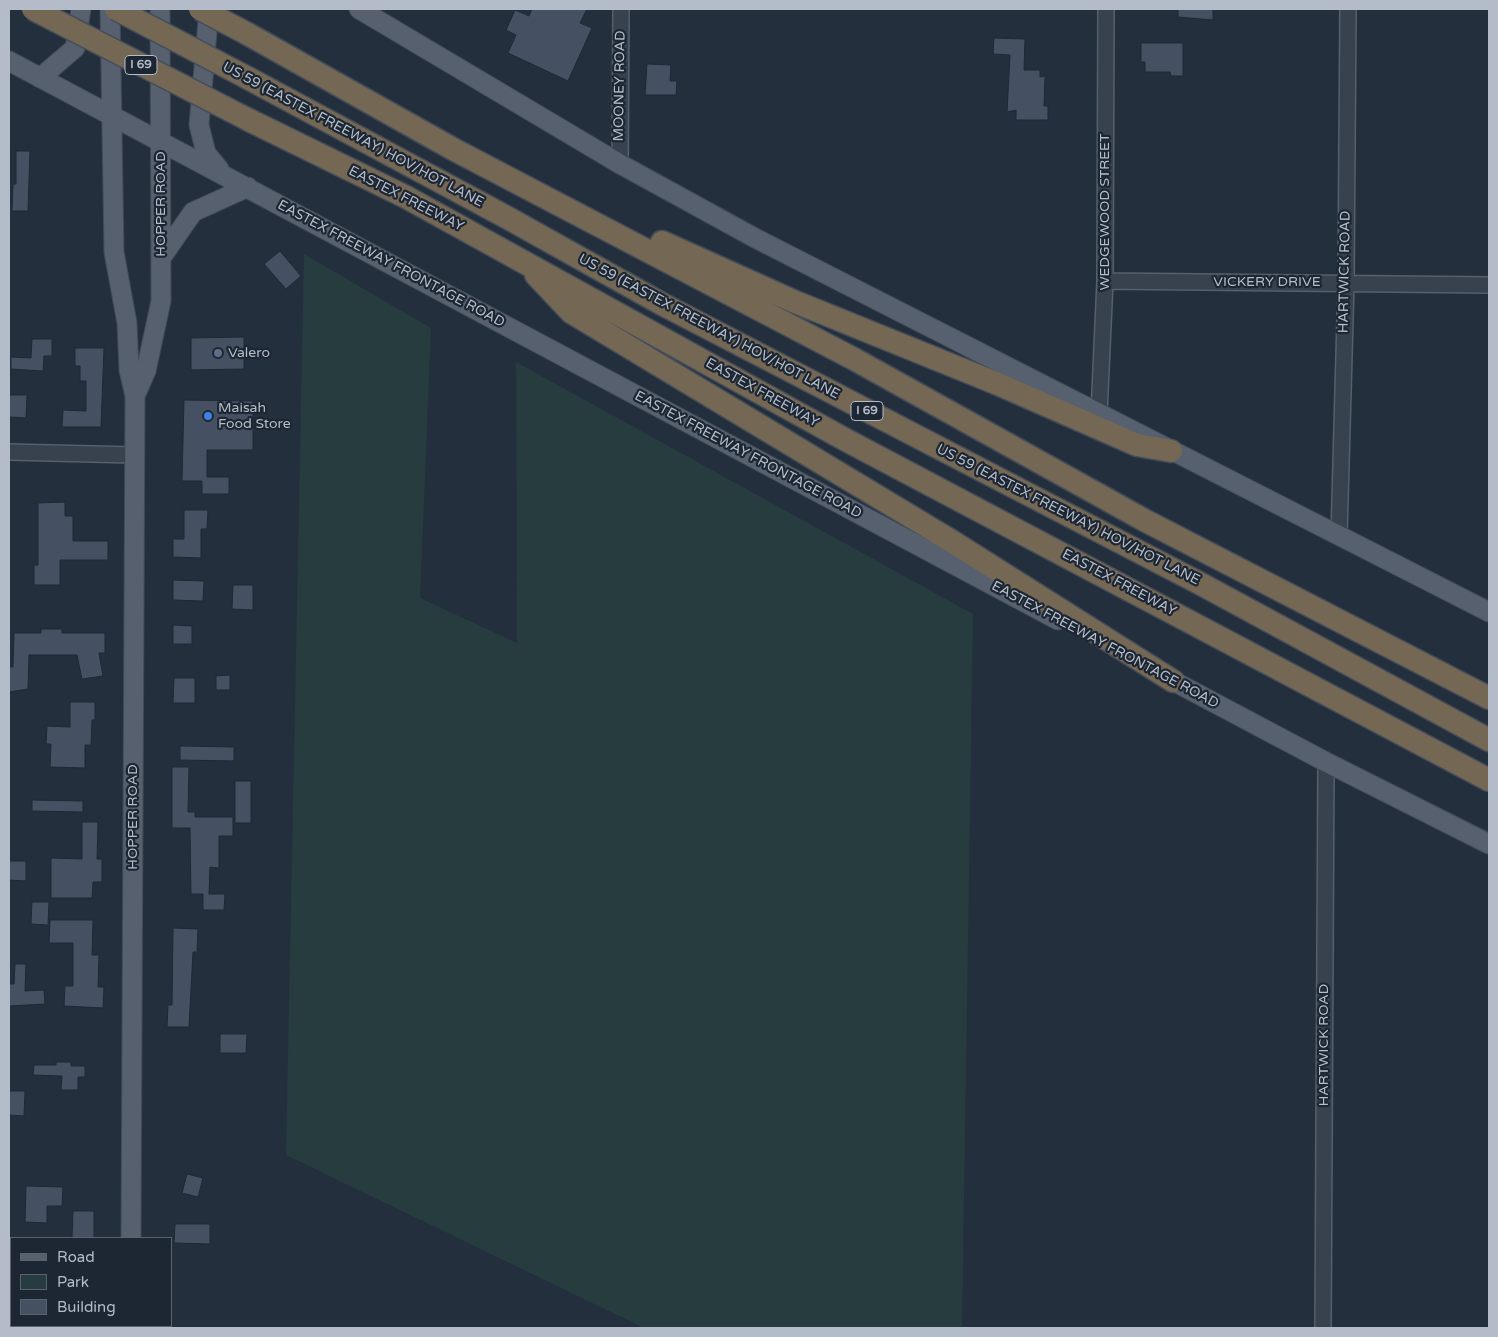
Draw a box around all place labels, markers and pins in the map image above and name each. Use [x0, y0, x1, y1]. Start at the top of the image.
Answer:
place label: Valero [228, 345, 270, 361]
marker: Valero [212, 347, 224, 359]
place label: Maisah Food Store [218, 400, 291, 432]
marker: Maisah Food Store [202, 410, 214, 422]

